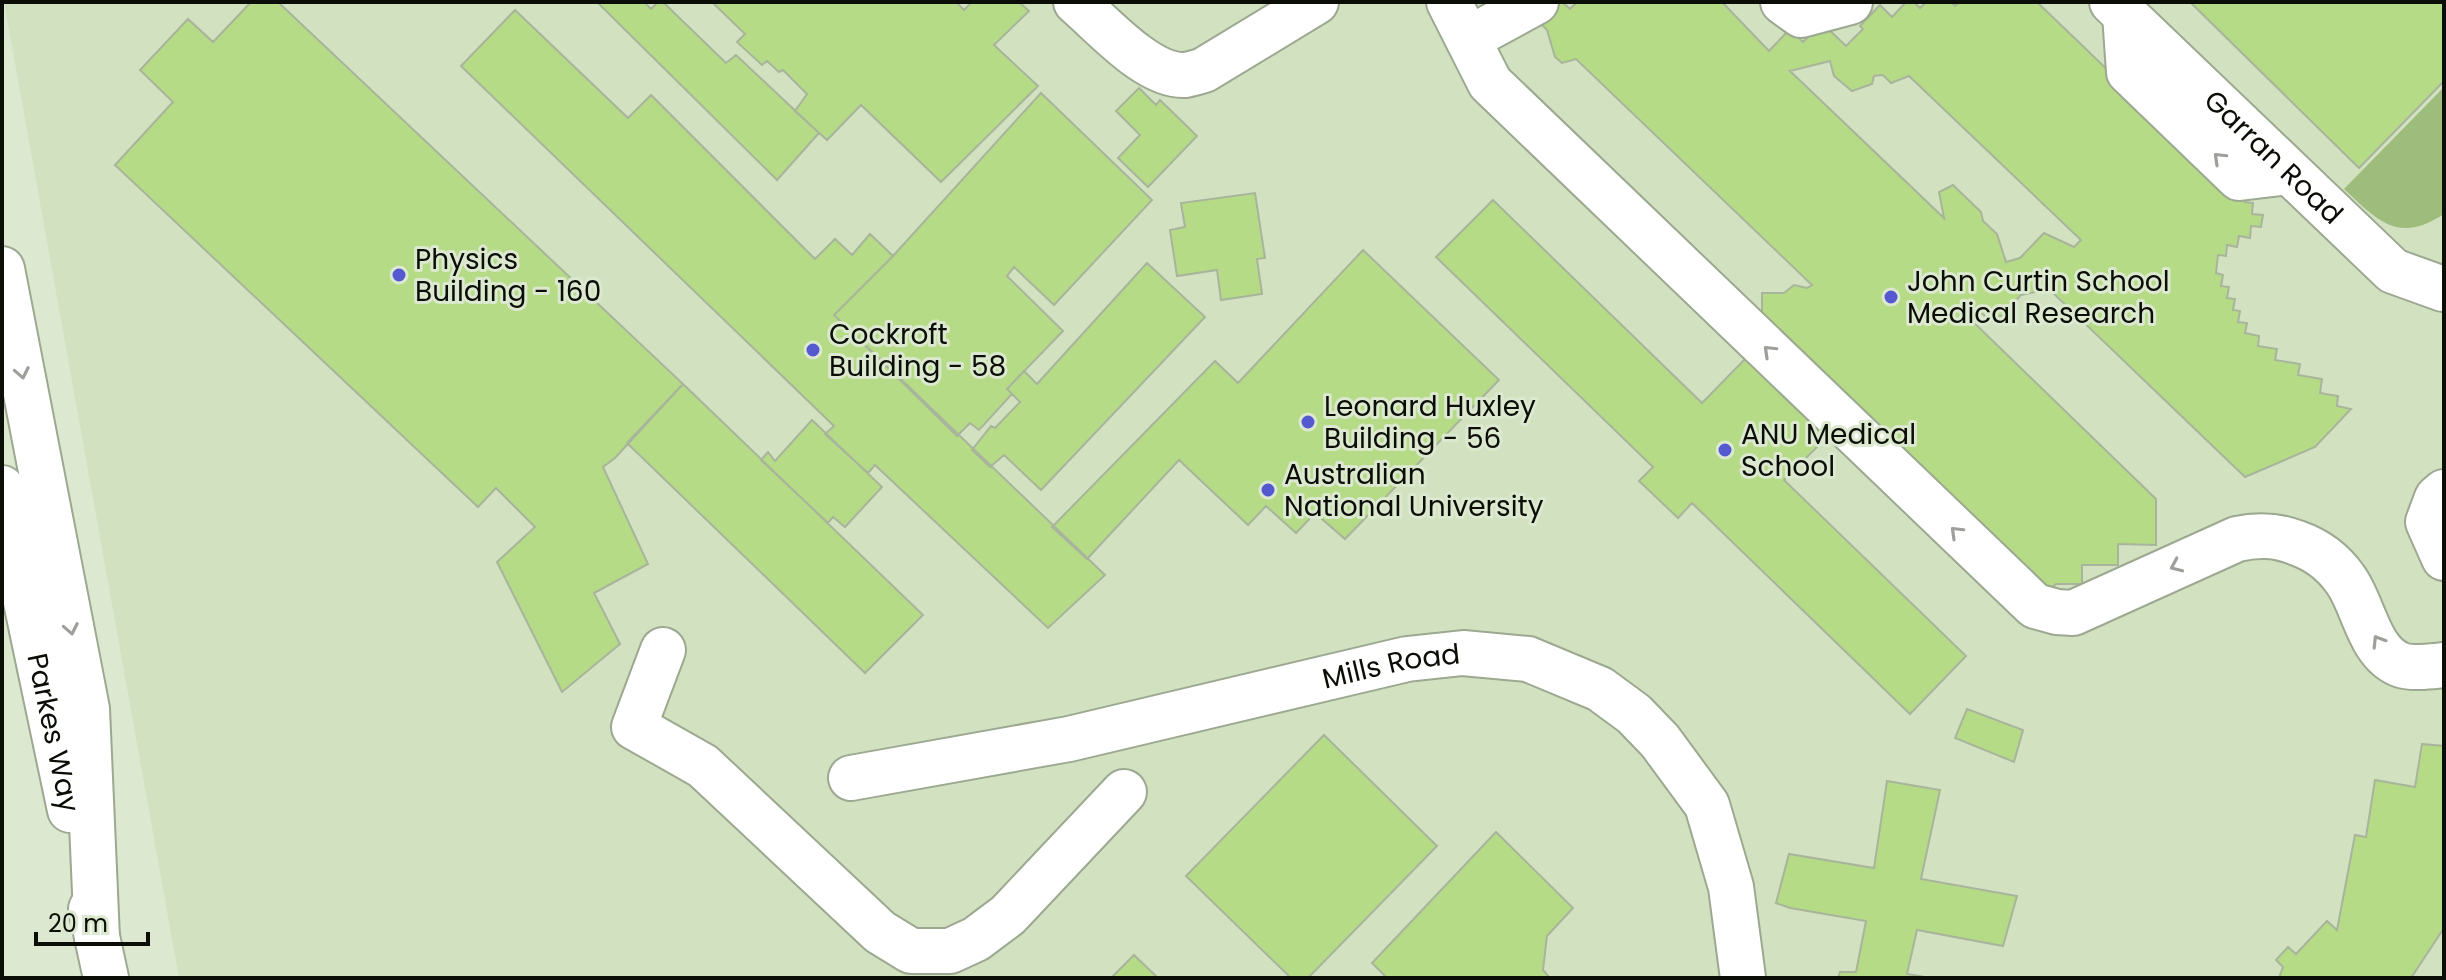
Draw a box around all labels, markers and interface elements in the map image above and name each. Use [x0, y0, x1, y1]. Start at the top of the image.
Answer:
street label: Garran Road [2195, 81, 2352, 233]
one-way arrow [2214, 153, 2228, 168]
place label: Physics Building - 160 [415, 240, 601, 311]
place label: John Curtin School Medical Research [1907, 262, 2170, 333]
marker: Physics Building - 160 [390, 266, 408, 284]
marker: John Curtin School Medical Research [1882, 288, 1900, 306]
place label: Cockroft Building - 58 [829, 315, 1006, 386]
marker: Cockroft Building - 58 [804, 341, 822, 359]
one-way arrow [1764, 346, 1778, 361]
one-way arrow [13, 366, 30, 379]
place label: Leonard Huxley Building - 56 [1324, 387, 1536, 458]
marker: Leonard Huxley Building - 56 [1299, 413, 1317, 431]
place label: ANU Medical School [1741, 415, 1916, 486]
marker: ANU Medical School [1716, 441, 1734, 459]
place label: Australian National University [1284, 455, 1544, 526]
marker: Australian National University [1259, 481, 1277, 499]
one-way arrow [1951, 527, 1965, 541]
one-way arrow [2170, 557, 2184, 573]
one-way arrow [62, 622, 79, 635]
street label: Mills Road [1318, 634, 1462, 698]
one-way arrow [2372, 635, 2387, 650]
street label: Parkes Way [17, 650, 89, 816]
scale bar [36, 896, 148, 946]
text: 20 m [48, 907, 108, 940]

